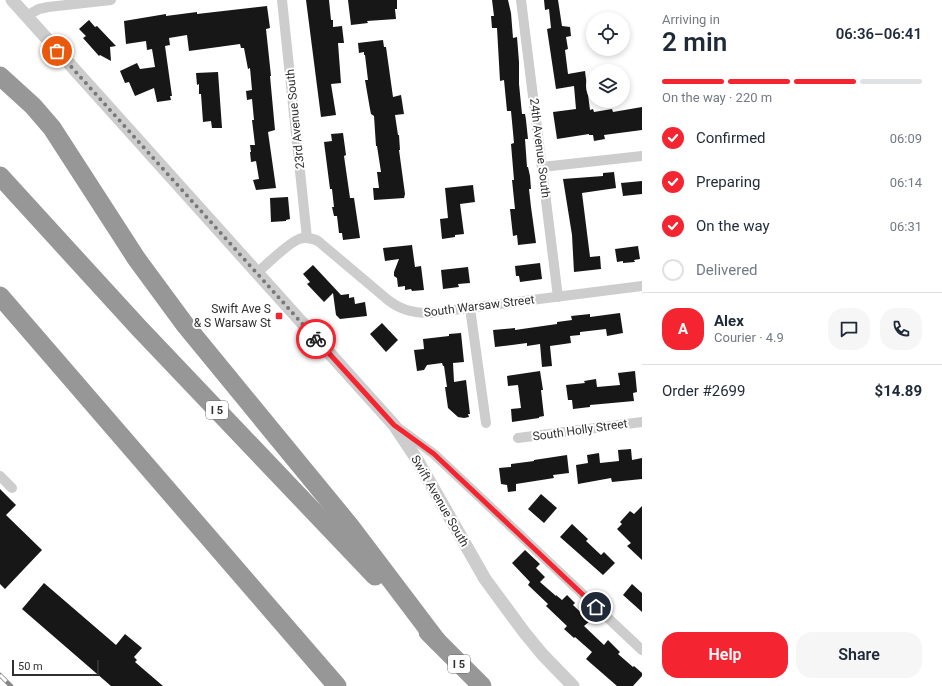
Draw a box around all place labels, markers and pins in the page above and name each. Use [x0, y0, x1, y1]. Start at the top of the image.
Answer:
pin [40, 34, 74, 68]
place label: Swift Ave S & S Warsaw St [194, 302, 271, 330]
marker: Swift Ave S & S Warsaw St [274, 311, 284, 321]
pin [579, 590, 613, 624]

